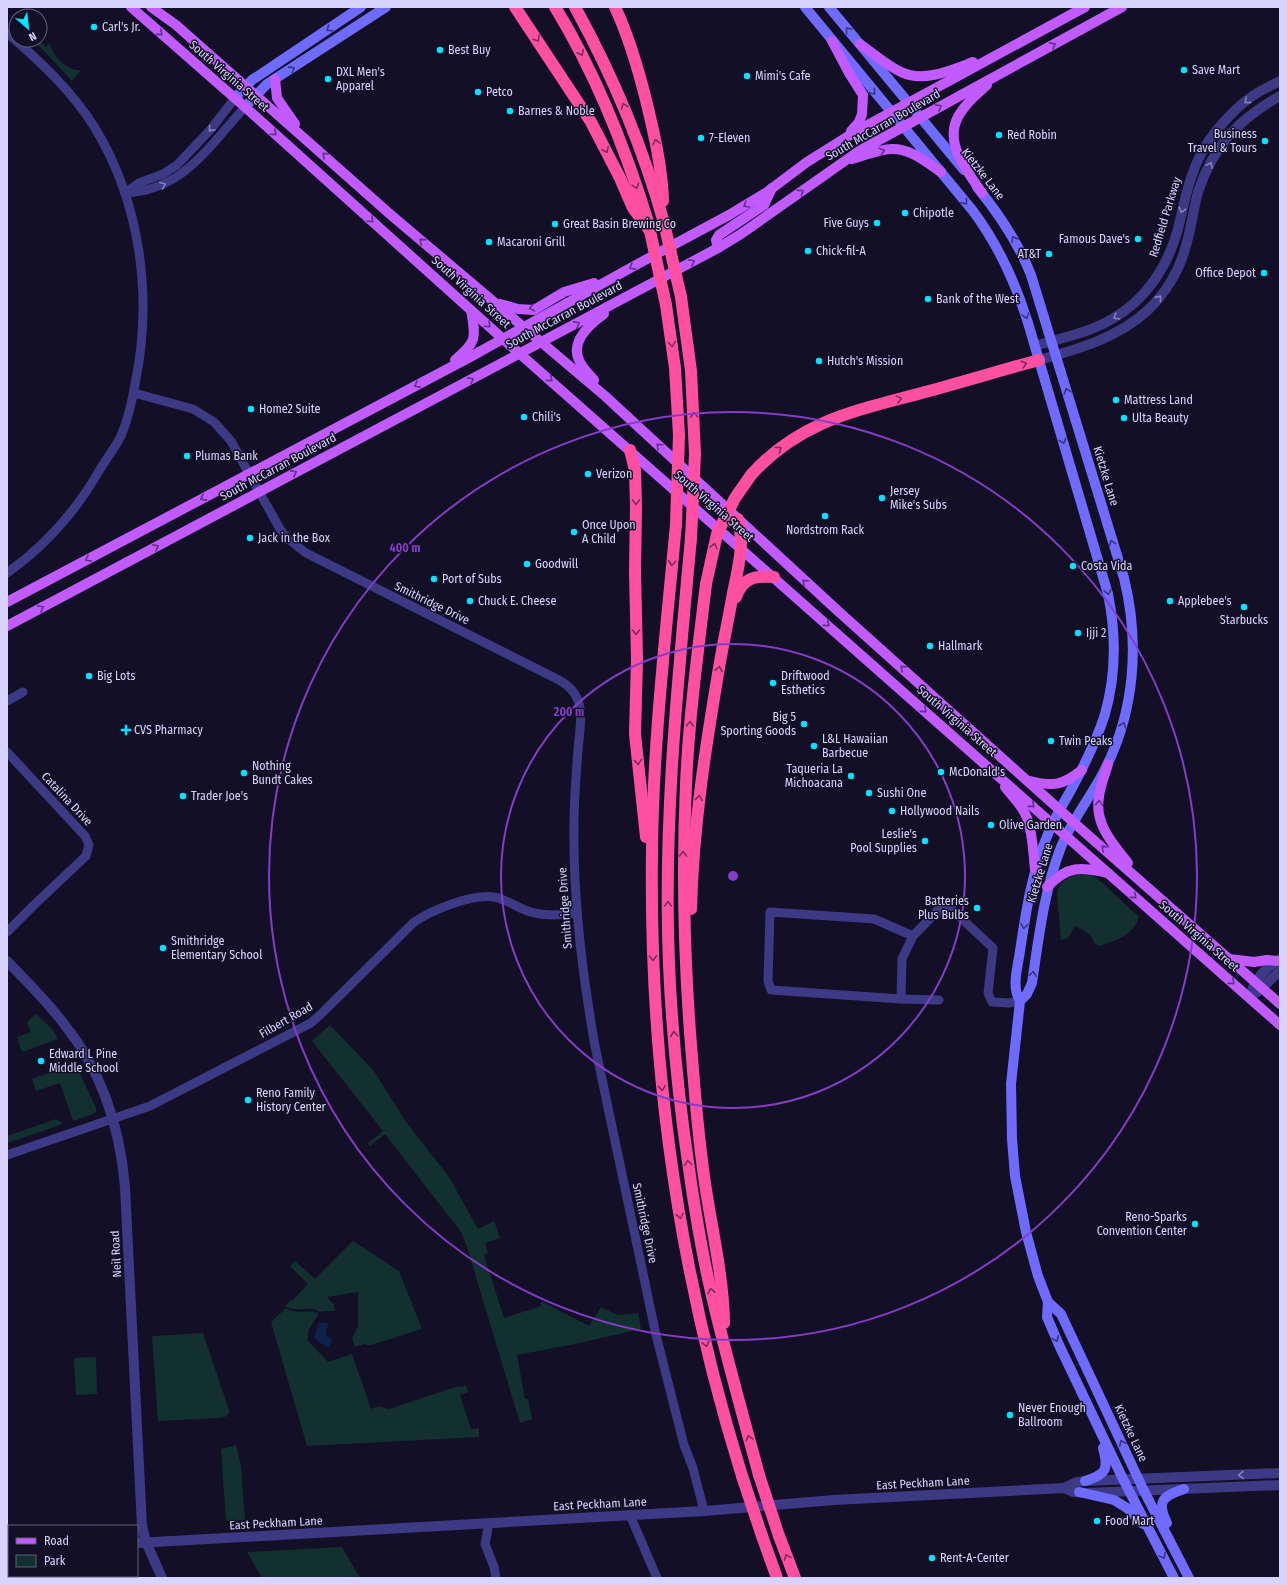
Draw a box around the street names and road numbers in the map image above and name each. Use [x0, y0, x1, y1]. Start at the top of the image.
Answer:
street label: South Virginia Street [186, 38, 272, 114]
street label: South McCarran Boulevard [823, 87, 943, 163]
street label: Kietzke Lane [959, 145, 1008, 203]
street label: Redfield Parkway [1146, 174, 1184, 259]
street label: South Virginia Street [429, 253, 513, 331]
street label: South McCarran Boulevard [503, 278, 625, 352]
street label: South McCarran Boulevard [217, 430, 339, 504]
street label: Kietzke Lane [1090, 445, 1122, 508]
street label: South Virginia Street [671, 468, 757, 544]
street label: Smithridge Drive [392, 579, 472, 627]
street label: South Virginia Street [914, 683, 1000, 759]
street label: Catalina Drive [39, 769, 95, 829]
street label: Kietzke Lane [1024, 841, 1056, 904]
street label: Smithridge Drive [555, 867, 575, 949]
street label: South Virginia Street [1156, 898, 1242, 974]
street label: Filbert Road [257, 999, 315, 1041]
street label: Smithridge Drive [630, 1182, 660, 1264]
street label: Neil Road [108, 1230, 124, 1278]
street label: Kietzke Lane [1112, 1402, 1150, 1464]
street label: East Peckham Lane [876, 1474, 970, 1492]
street label: East Peckham Lane [553, 1495, 647, 1513]
street label: East Peckham Lane [229, 1514, 323, 1532]

